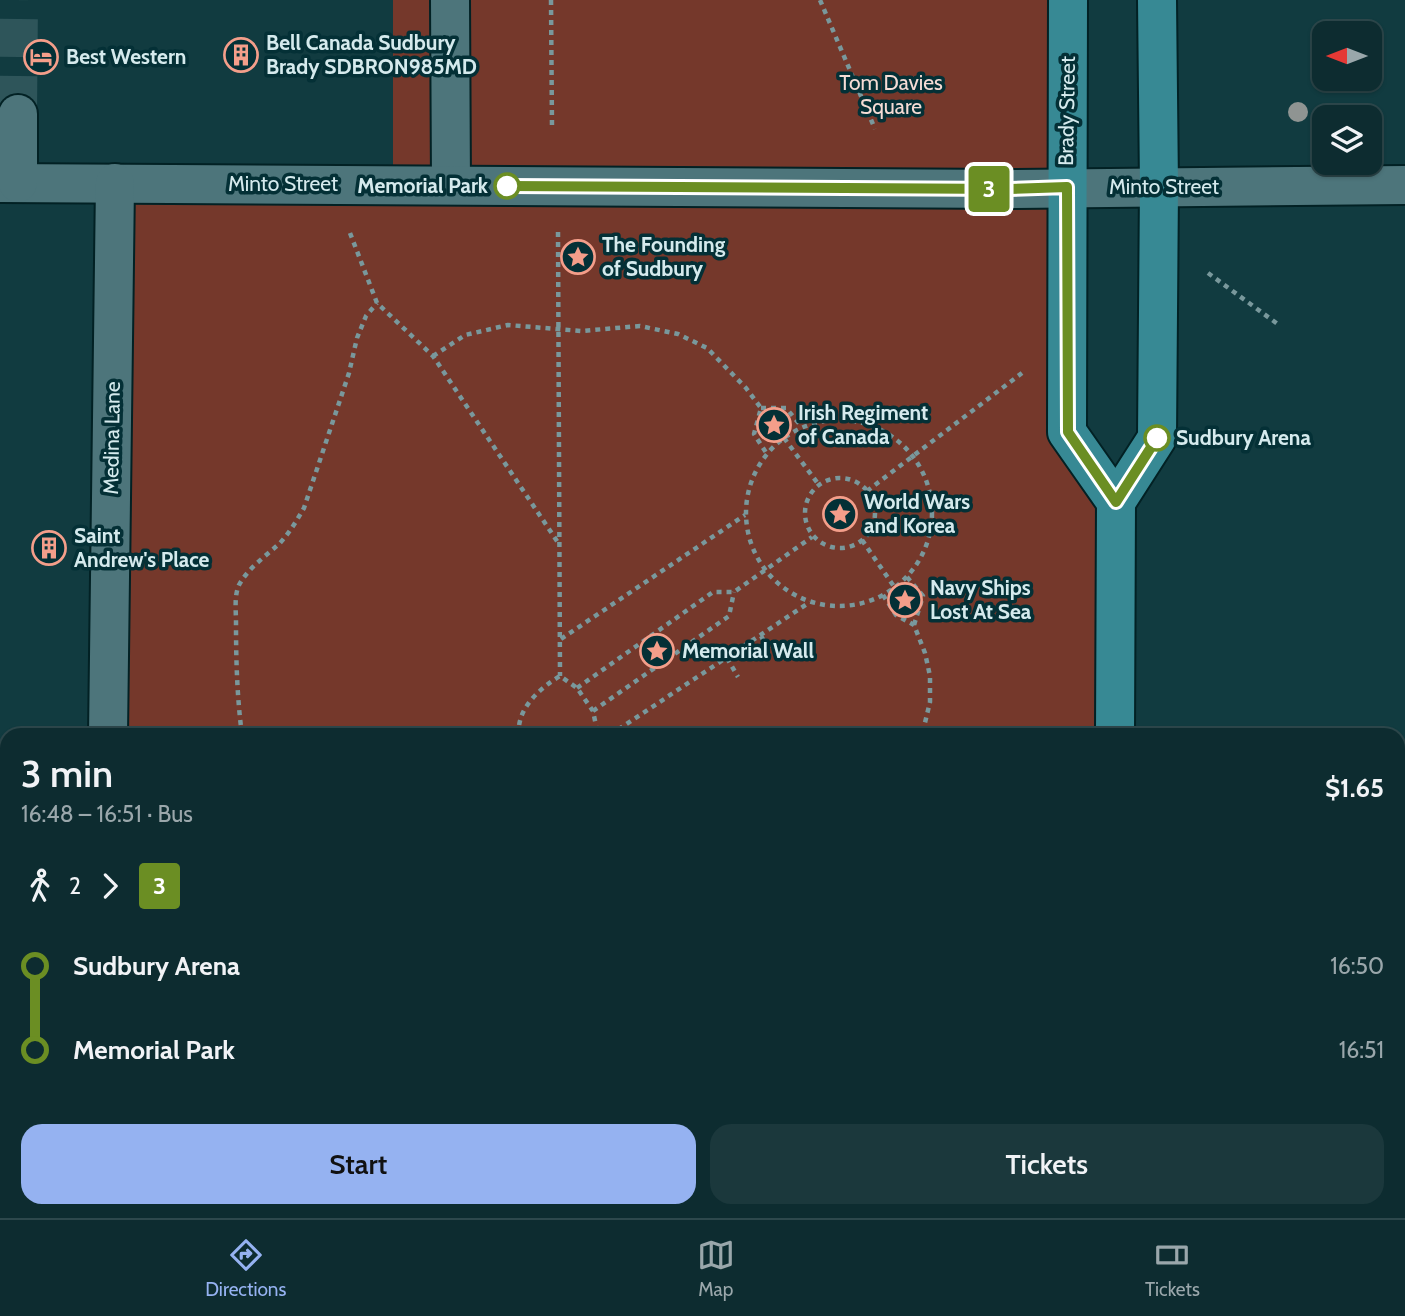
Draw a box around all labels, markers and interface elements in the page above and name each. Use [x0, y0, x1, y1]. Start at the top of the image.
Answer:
north arrow [1312, 21, 1382, 91]
map controls [1312, 21, 1382, 175]
place label: Bell Canada Sudbury Brady SDBRON985MD [266, 30, 477, 79]
building icon: Bell Canada Sudbury Brady SDBRON985MD [222, 36, 260, 74]
hotel icon: Best Western [22, 38, 60, 76]
place label: Best Western [66, 44, 186, 69]
street label: Brady Street [1053, 56, 1080, 166]
park label: Tom Davies Square [839, 70, 943, 119]
button: layers [1312, 105, 1382, 175]
line badge: 3 [966, 166, 1012, 212]
street label: Minto Street [228, 171, 338, 196]
place label: Memorial Park [357, 173, 489, 198]
marker: Memorial Park [494, 173, 520, 199]
text: 3 [983, 174, 995, 203]
street label: Minto Street [1109, 174, 1219, 199]
place label: The Founding of Sudbury [602, 232, 726, 281]
place icon: The Founding of Sudbury [559, 238, 597, 276]
street label: Medina Lane [98, 381, 125, 495]
place label: Irish Regiment of Canada [798, 400, 928, 449]
place icon: Irish Regiment of Canada [755, 406, 793, 444]
marker: Sudbury Arena [1144, 425, 1170, 451]
place label: Sudbury Arena [1176, 425, 1311, 450]
place label: World Wars and Korea [864, 489, 970, 538]
place icon: World Wars and Korea [821, 495, 859, 533]
place label: Saint Andrew's Place [74, 523, 210, 572]
building icon: Saint Andrew's Place [30, 529, 68, 567]
place label: Navy Ships Lost At Sea [930, 575, 1032, 624]
place icon: Navy Ships Lost At Sea [886, 581, 924, 619]
place icon: Memorial Wall [638, 632, 676, 670]
place label: Memorial Wall [682, 638, 814, 663]
text: 3 min [21, 750, 113, 797]
text: $1.65 [1325, 772, 1384, 804]
text: 16:48 – 16:51 · Bus [21, 800, 193, 828]
icon: walk [21, 867, 59, 905]
icon: forward [91, 867, 129, 905]
text: 3 [153, 871, 166, 900]
text: 2 [69, 872, 81, 900]
text: Sudbury Arena [73, 950, 240, 982]
text: 16:50 [1330, 952, 1384, 980]
text: Memorial Park [73, 1034, 235, 1066]
text: 16:51 [1339, 1036, 1384, 1064]
button: Start [21, 1124, 696, 1204]
button: Tickets [710, 1124, 1384, 1204]
tab: Directions [205, 1236, 286, 1301]
tab: Map [697, 1236, 735, 1301]
tab: Tickets [1145, 1236, 1200, 1301]

